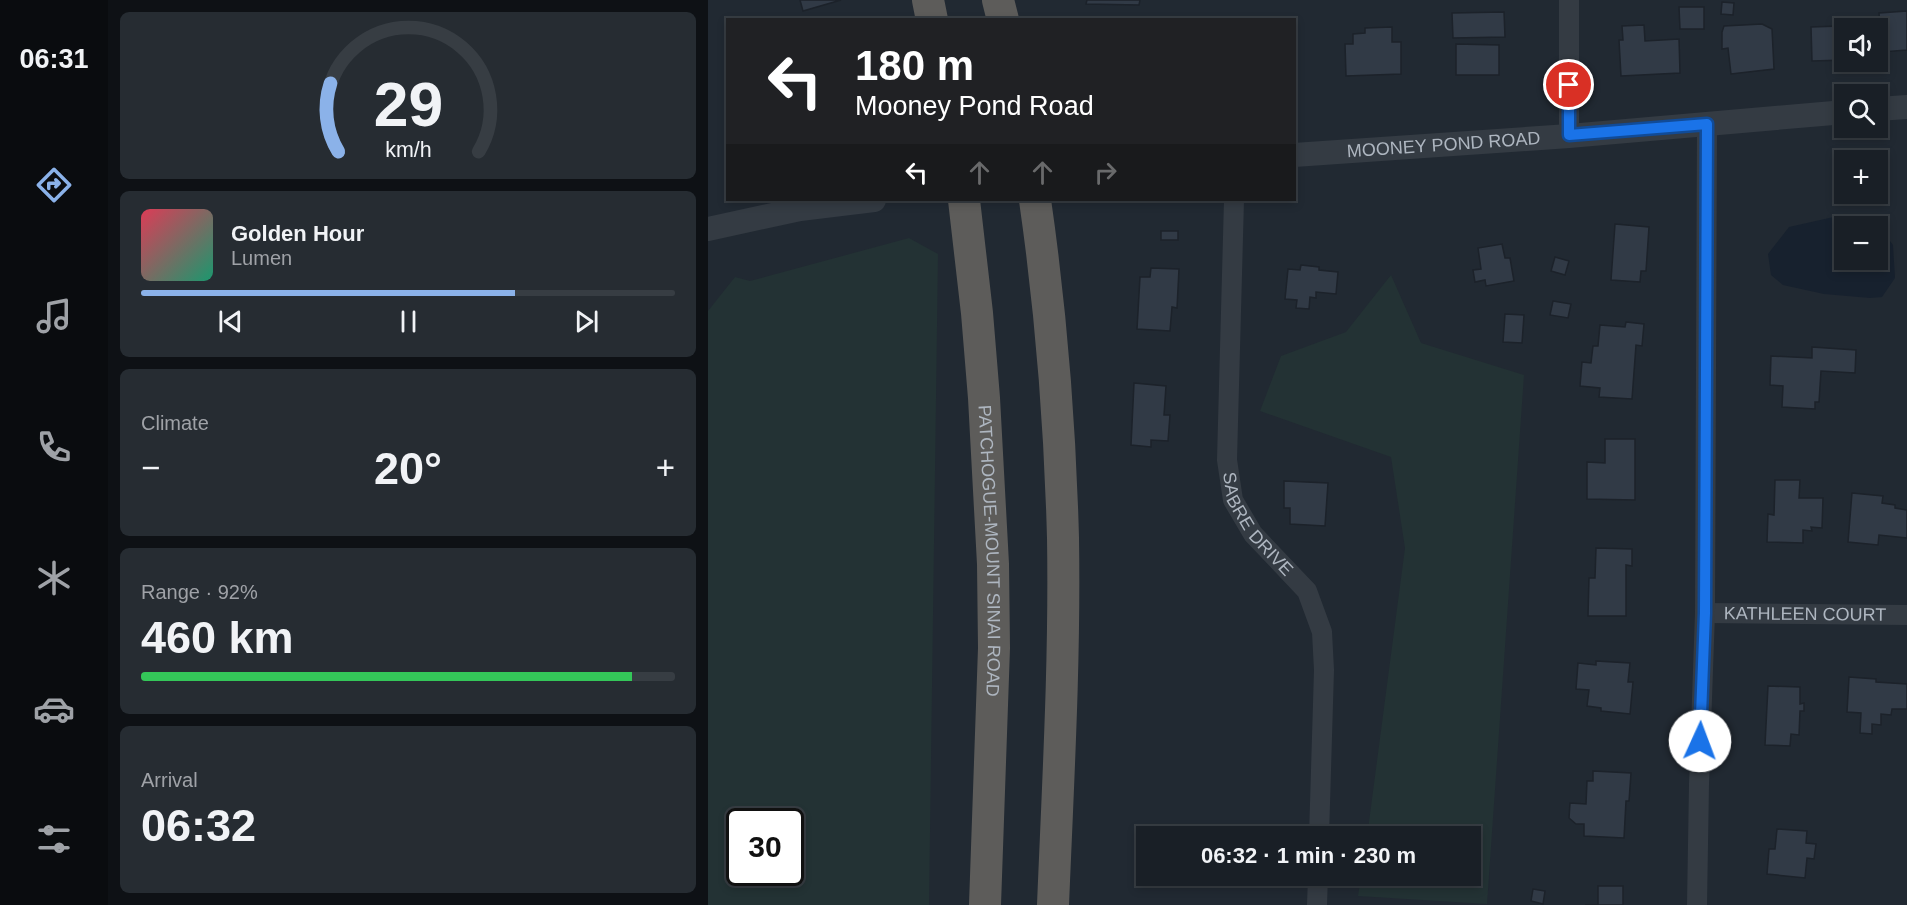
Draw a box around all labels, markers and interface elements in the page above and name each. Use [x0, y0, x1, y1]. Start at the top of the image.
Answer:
map controls [1834, 18, 1888, 270]
button: sound [1834, 18, 1888, 72]
icon: left [756, 42, 834, 120]
text: 180 m [855, 42, 974, 89]
text: 06:31 [19, 44, 89, 74]
pin [1543, 59, 1594, 110]
icon: arrive [1552, 68, 1585, 101]
text: 29 [373, 70, 443, 139]
button: search [1834, 84, 1888, 138]
text: Mooney Pond Road [855, 91, 1094, 121]
street label: MOONEY POND ROAD [1346, 128, 1541, 161]
text: km/h [385, 139, 431, 163]
button: + [1834, 150, 1888, 204]
icon: left [900, 156, 933, 189]
icon: ahead [963, 156, 996, 189]
icon: ahead [1026, 156, 1059, 189]
icon: right [1089, 156, 1122, 189]
icon: directions [33, 164, 75, 206]
button: − [1834, 216, 1888, 270]
text: Golden Hour [231, 221, 364, 246]
text: Lumen [231, 247, 292, 269]
icon: music [33, 295, 75, 337]
icon: previous [214, 305, 247, 338]
icon: pause [392, 305, 425, 338]
icon: next [570, 305, 603, 338]
street label: PATCHOGUE-MOUNT SINAI ROAD [974, 404, 1004, 697]
text: Climate [141, 412, 209, 434]
icon: phone [33, 426, 75, 468]
text: 20° [374, 443, 442, 494]
text: − [141, 449, 160, 486]
text: + [656, 449, 675, 486]
street label: SABRE DRIVE [1219, 471, 1297, 580]
icon: climate [33, 557, 75, 599]
text: Range · 92% [141, 581, 258, 603]
street label: KATHLEEN COURT [1724, 603, 1886, 625]
text: 460 km [141, 612, 294, 663]
icon: car [33, 688, 75, 730]
position arrow [1668, 709, 1732, 773]
text: Arrival [141, 769, 198, 791]
text: 06:32 [141, 800, 256, 851]
speed limit sign: 30 [726, 808, 804, 886]
icon: filters [33, 818, 75, 860]
text: 06:32 · 1 min · 230 m [1201, 843, 1416, 868]

